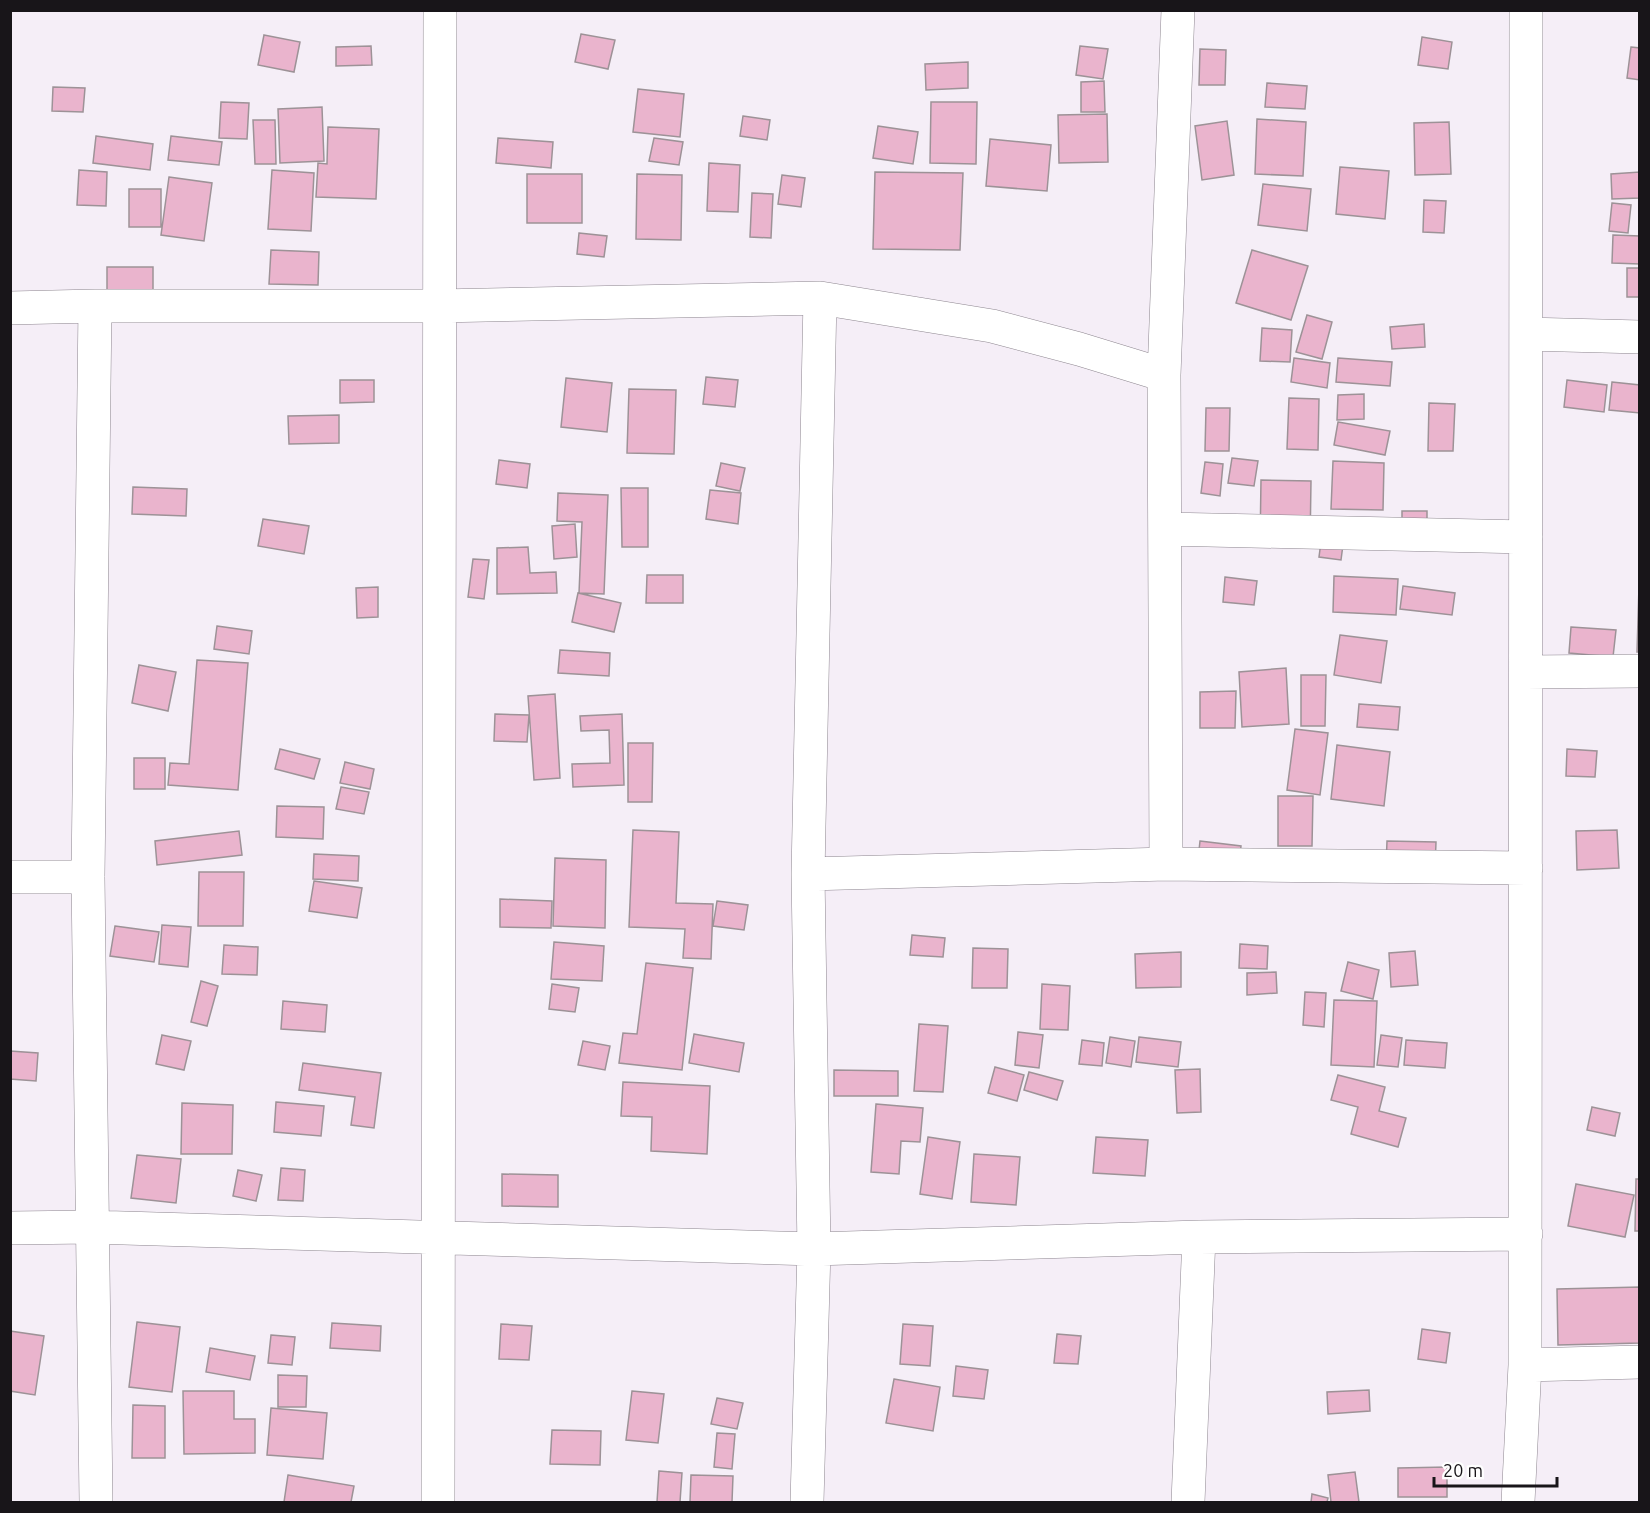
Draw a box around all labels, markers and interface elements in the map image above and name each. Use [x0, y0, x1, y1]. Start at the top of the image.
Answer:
scale bar [1434, 1450, 1557, 1488]
text: 20 m [1443, 1460, 1483, 1480]

